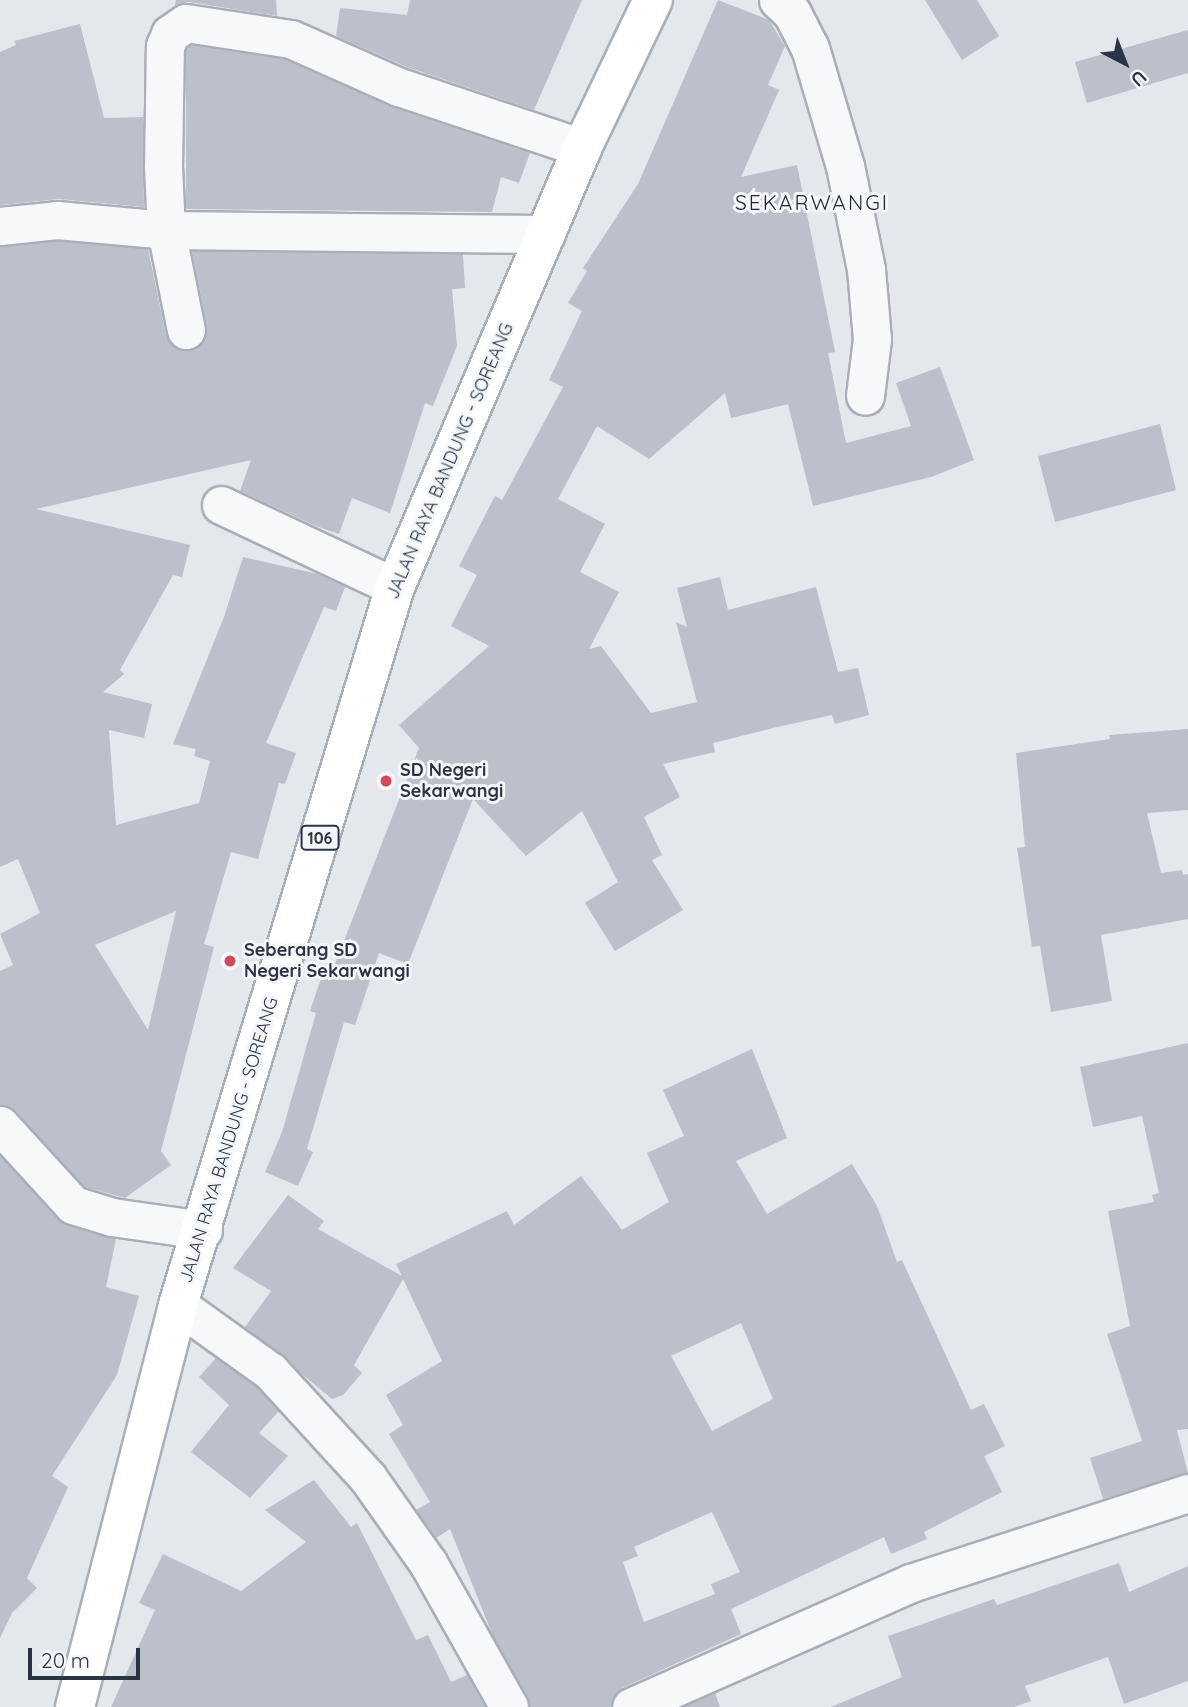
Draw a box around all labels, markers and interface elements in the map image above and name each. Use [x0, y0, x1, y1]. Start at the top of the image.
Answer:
north arrow [1090, 28, 1160, 98]
text: U [1126, 65, 1152, 92]
district label: SEKARWANGI [736, 189, 888, 215]
street label: JALAN RAYA BANDUNG - SOREANG [382, 320, 518, 602]
place label: SD Negeri Sekarwangi [400, 760, 503, 802]
marker: SD Negeri Sekarwangi [378, 773, 394, 789]
road number: 106 [299, 825, 341, 850]
place label: Seberang SD Negeri Sekarwangi [244, 940, 410, 982]
marker: Seberang SD Negeri Sekarwangi [222, 953, 238, 969]
street label: JALAN RAYA BANDUNG - SOREANG [175, 994, 283, 1286]
scale bar [32, 1634, 144, 1678]
text: 20 m [41, 1647, 90, 1673]

